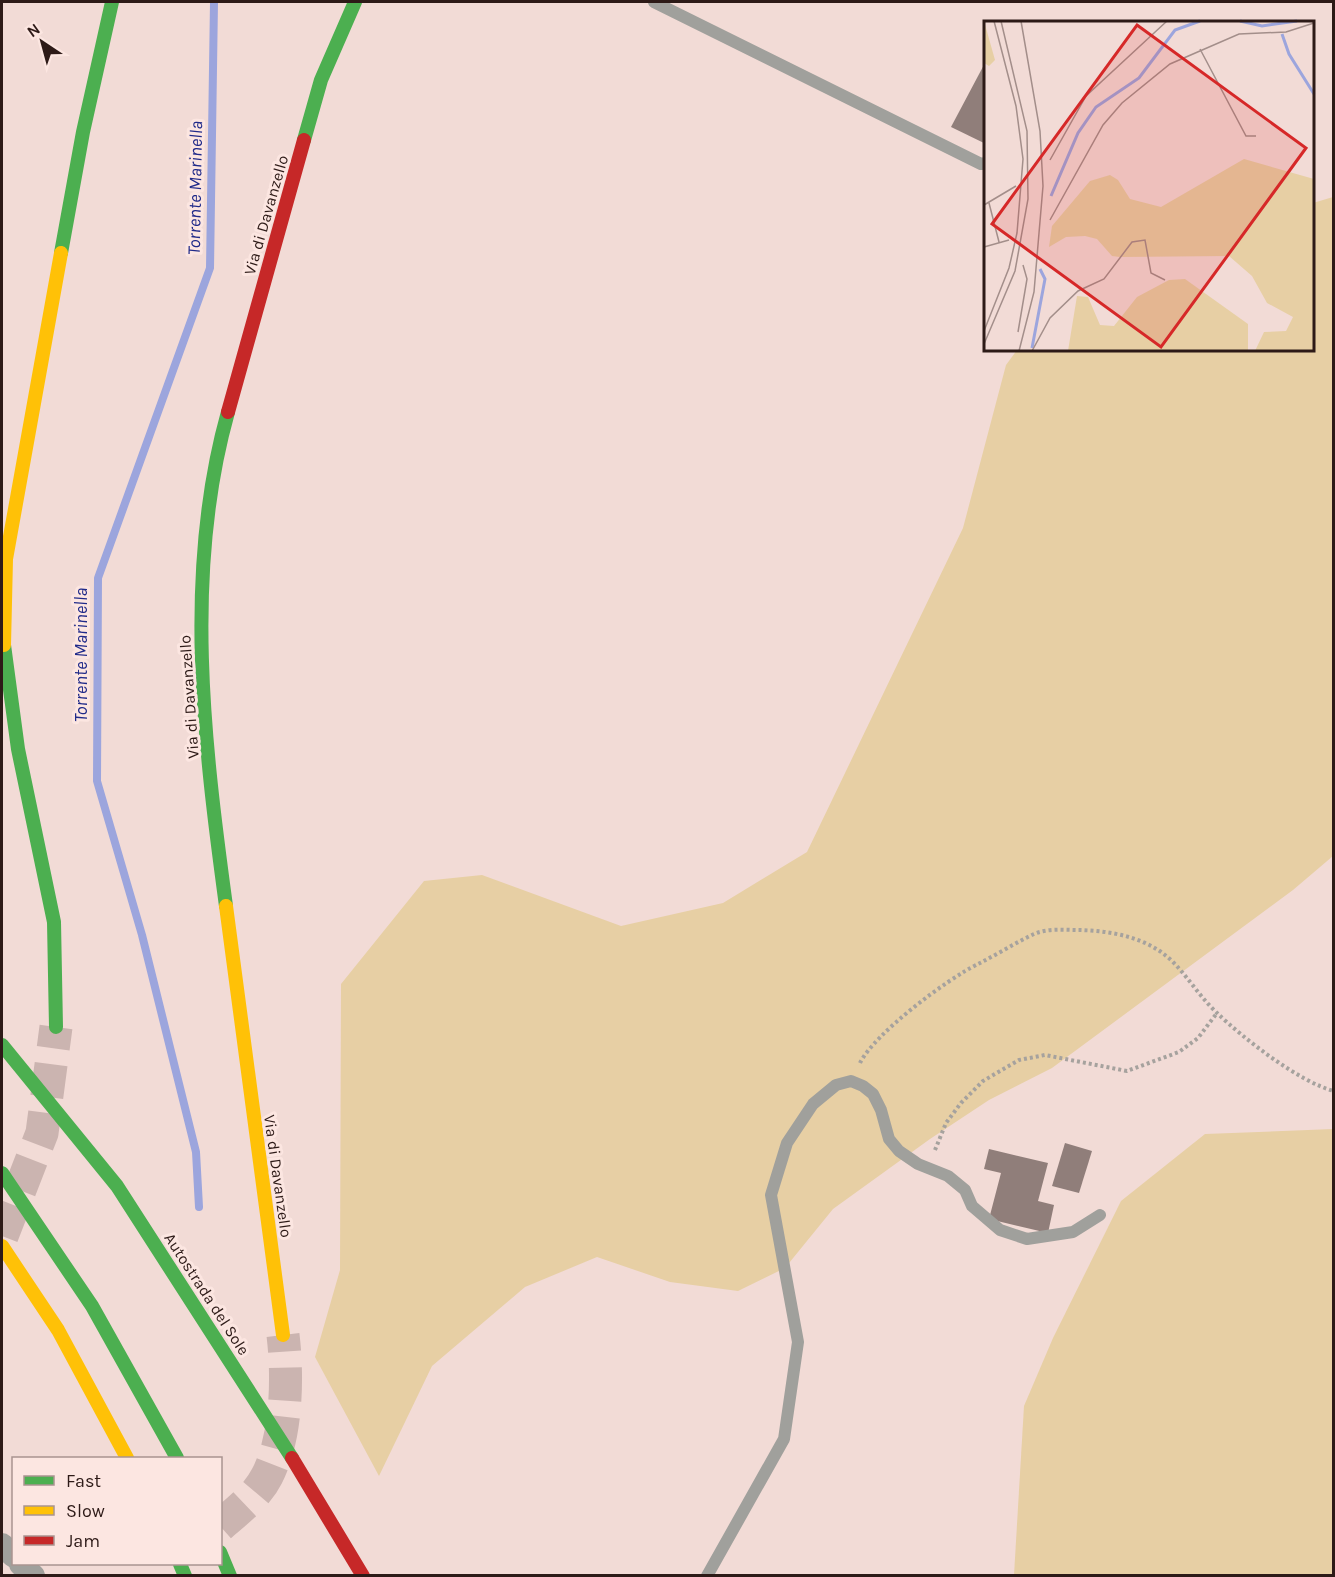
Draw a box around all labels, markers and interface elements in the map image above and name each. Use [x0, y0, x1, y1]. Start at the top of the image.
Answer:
north arrow [12, 12, 72, 72]
text: N [23, 19, 44, 41]
inset map [984, 21, 1314, 351]
water label: Torrente Marinella [183, 121, 207, 255]
street label: Via di Davanzello [240, 153, 292, 277]
water label: Torrente Marinella [70, 588, 92, 722]
street label: Via di Davanzello [175, 635, 203, 759]
street label: Via di Davanzello [260, 1113, 296, 1239]
street label: Autostrada del Sole [160, 1229, 254, 1359]
legend [12, 1457, 222, 1565]
text: Fast [66, 1470, 101, 1492]
text: Slow [66, 1500, 105, 1522]
text: Jam [66, 1530, 100, 1552]

